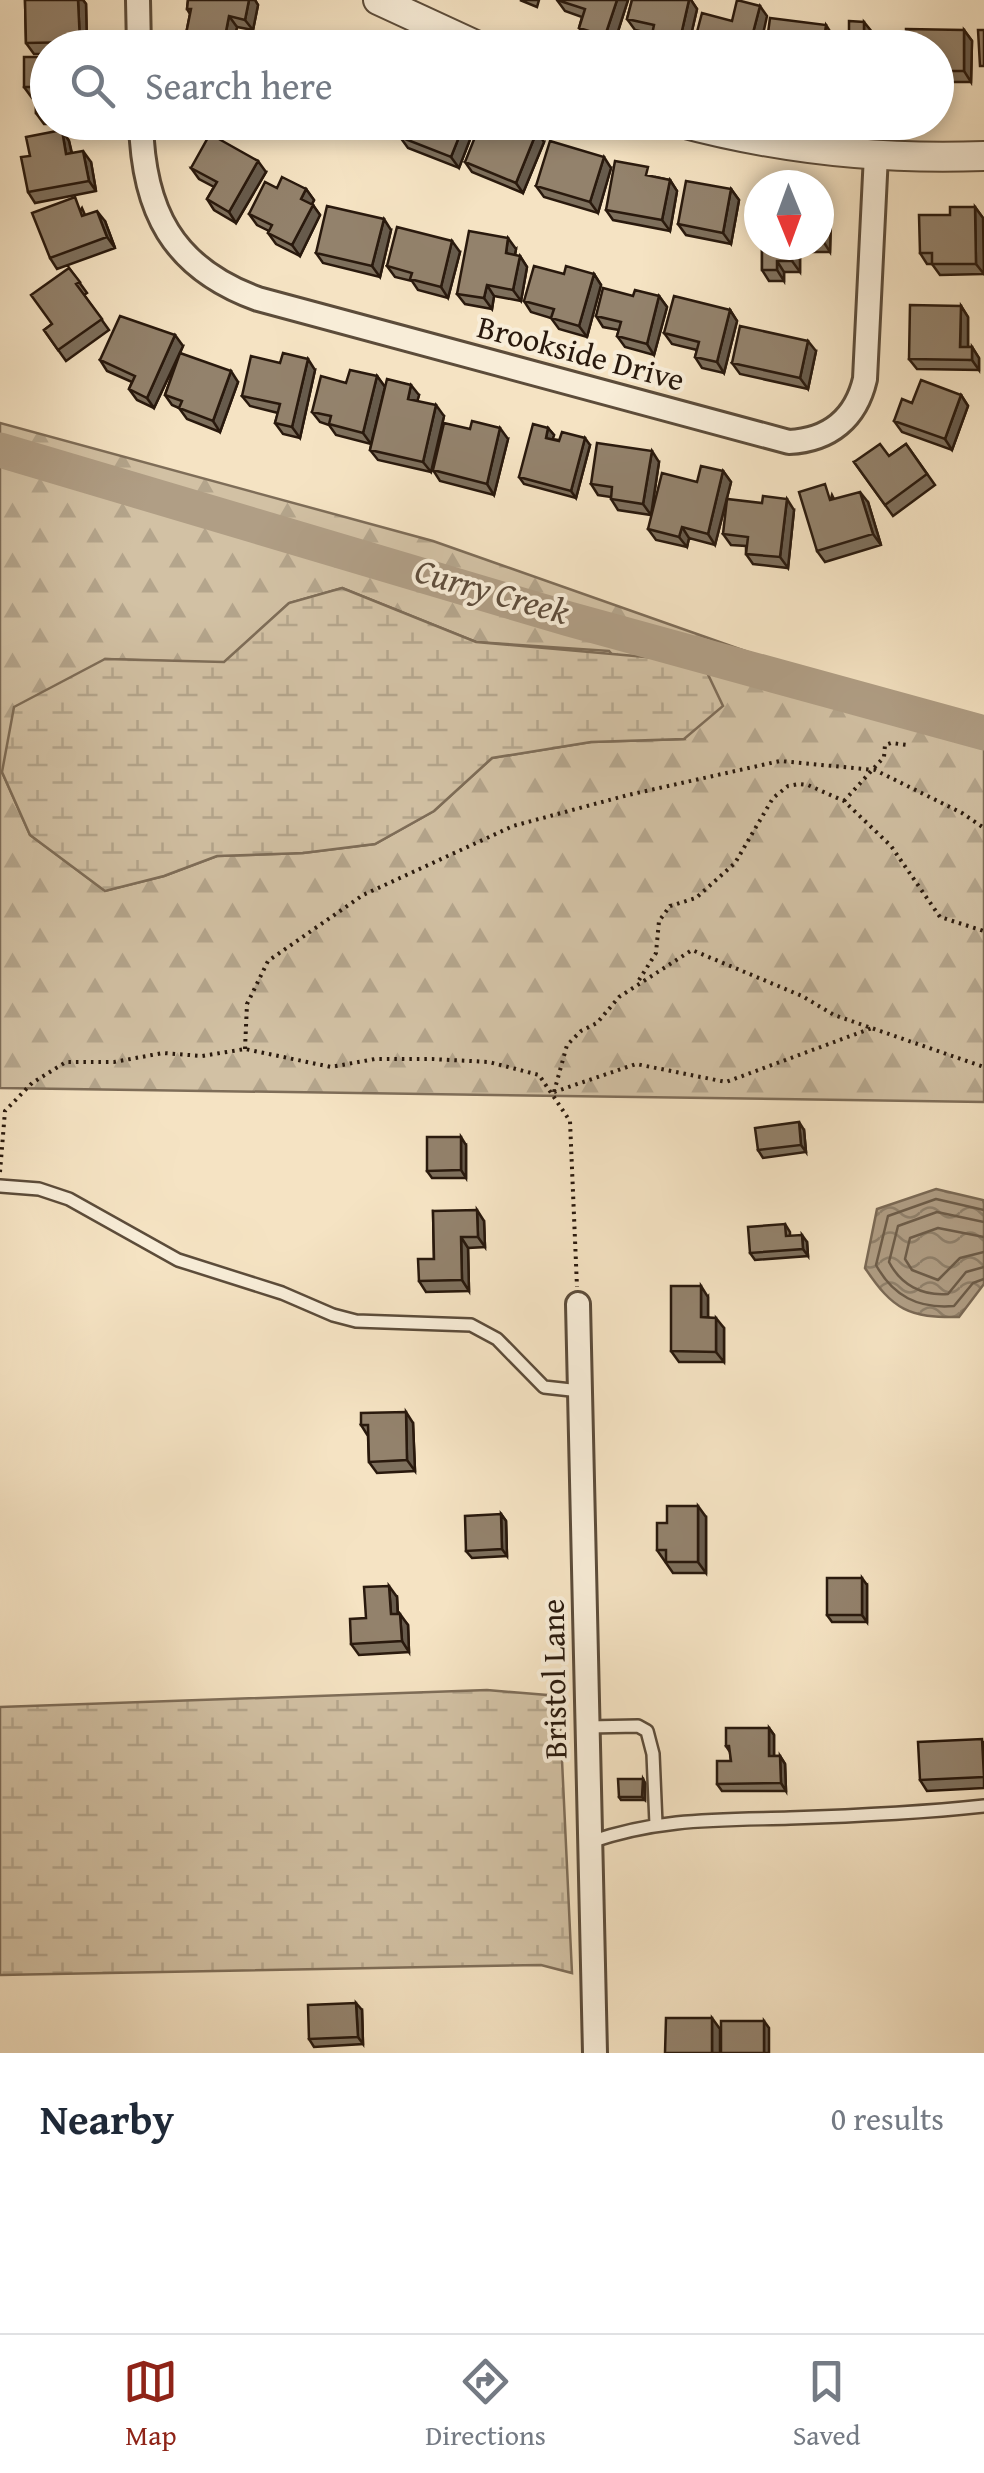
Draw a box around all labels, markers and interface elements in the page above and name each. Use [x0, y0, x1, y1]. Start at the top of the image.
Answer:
search box [30, 30, 954, 140]
text: Search here [145, 57, 333, 113]
icon: search [65, 58, 120, 113]
north arrow [744, 170, 834, 260]
street label: Brookside Drive [472, 302, 690, 403]
water label: Curry Creek [409, 544, 576, 637]
street label: Bristol Lane [529, 1598, 578, 1760]
text: Nearby [40, 2088, 174, 2149]
text: 0 results [831, 2095, 944, 2142]
tab: Map [123, 2354, 178, 2455]
tab: Directions [425, 2354, 546, 2455]
tab: Saved [793, 2354, 861, 2455]

